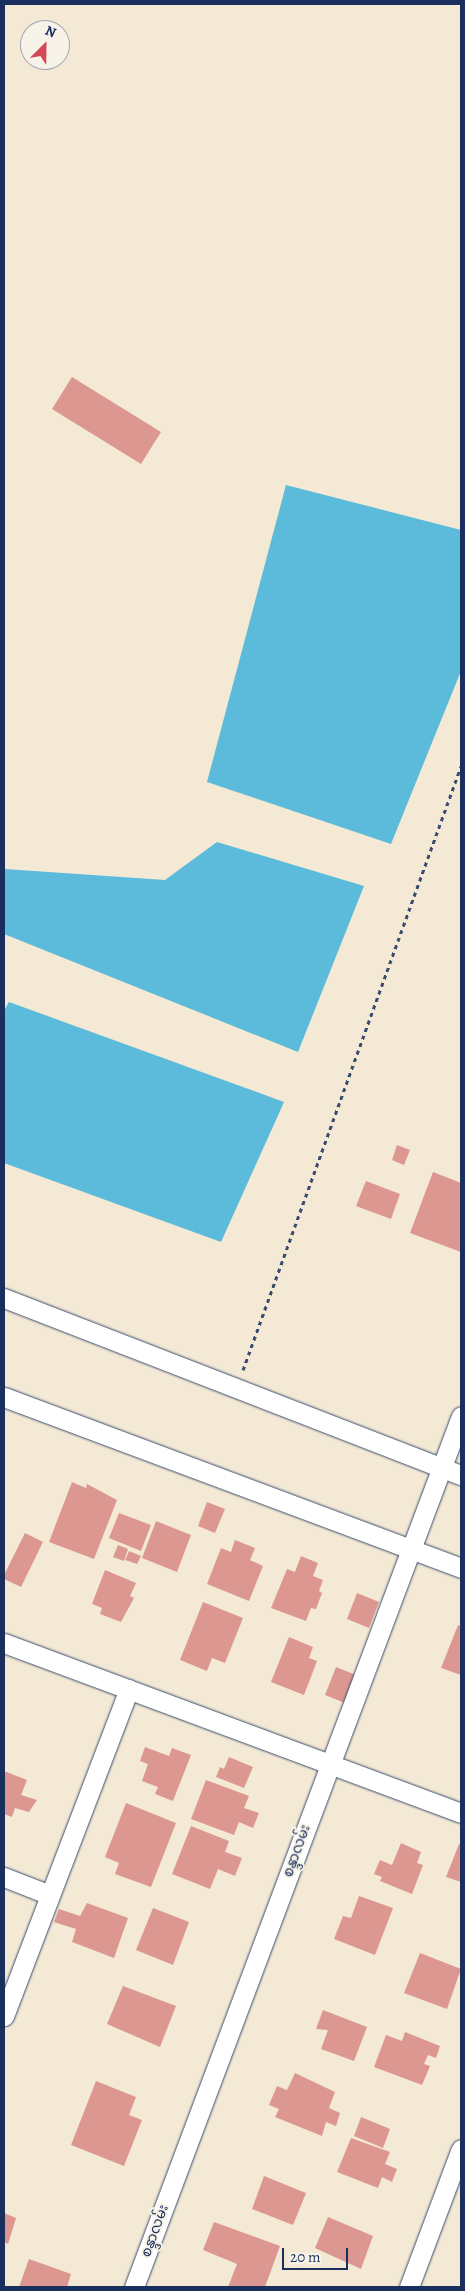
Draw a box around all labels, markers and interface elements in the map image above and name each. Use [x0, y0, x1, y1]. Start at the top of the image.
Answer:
north arrow [20, 20, 70, 70]
text: N [42, 21, 59, 42]
street label: စန္ဒာလမ်း [280, 1822, 314, 1880]
street label: စန္ဒာလမ်း [138, 2202, 172, 2260]
scale bar [285, 2238, 351, 2270]
text: 20 m [290, 2247, 321, 2267]

